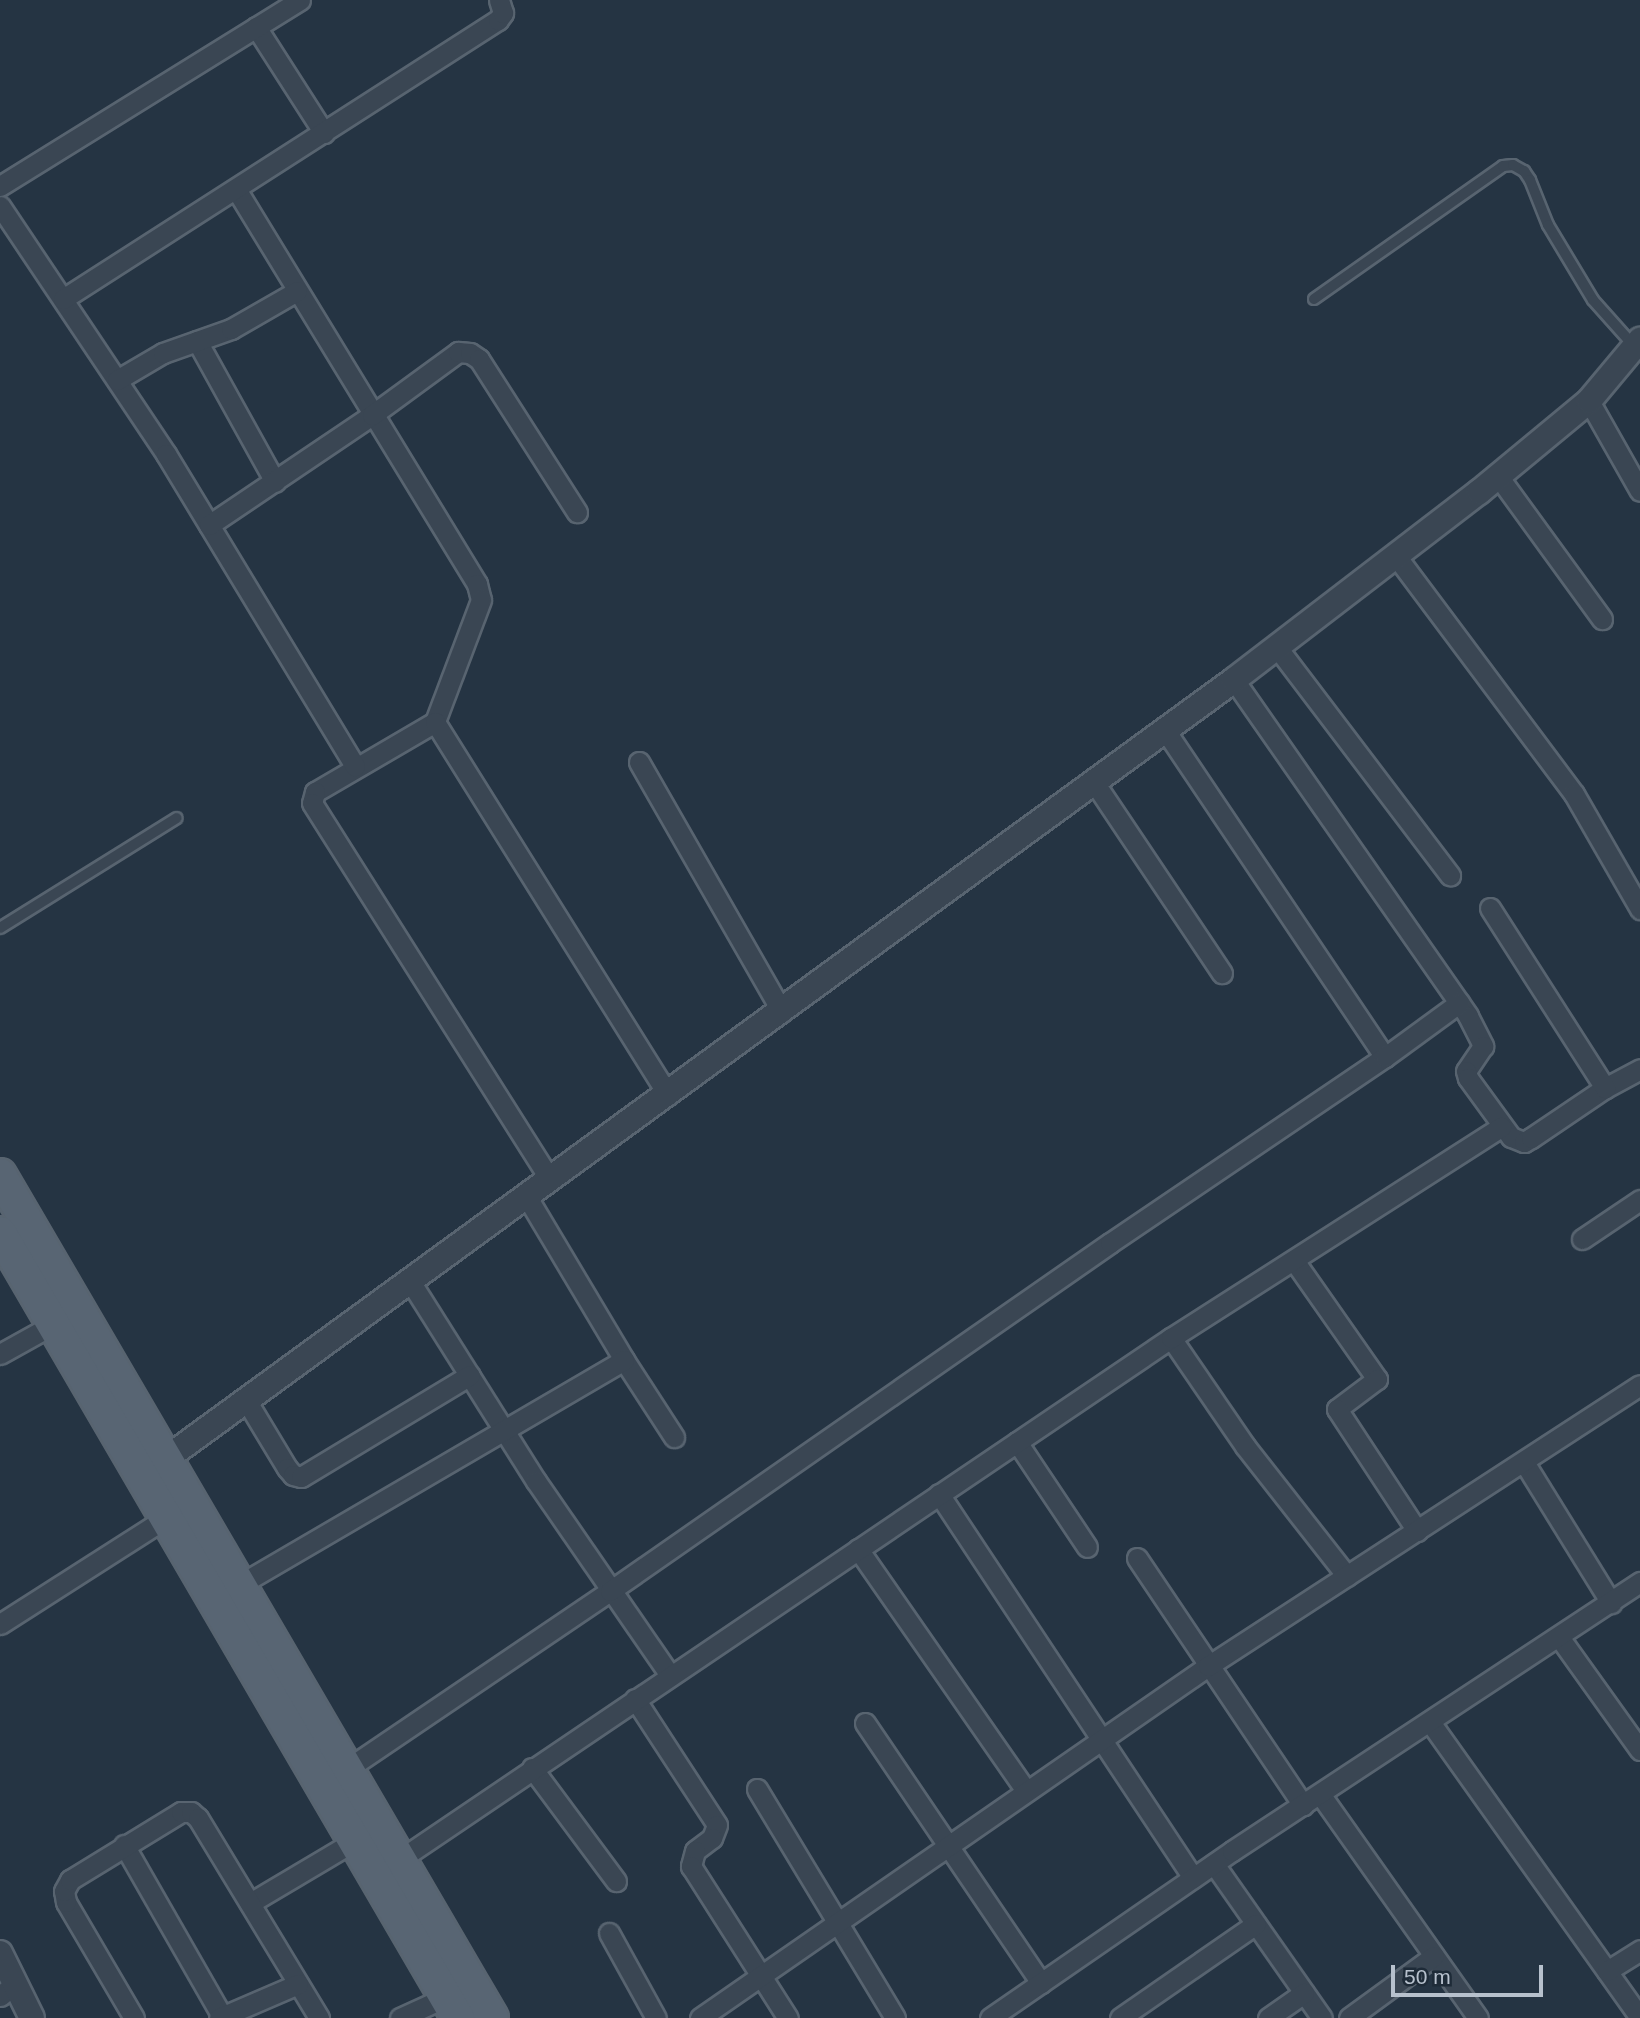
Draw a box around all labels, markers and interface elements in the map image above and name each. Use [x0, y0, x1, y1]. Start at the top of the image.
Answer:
scale bar [1395, 1952, 1547, 1996]
text: 50 m [1404, 1965, 1451, 1988]

